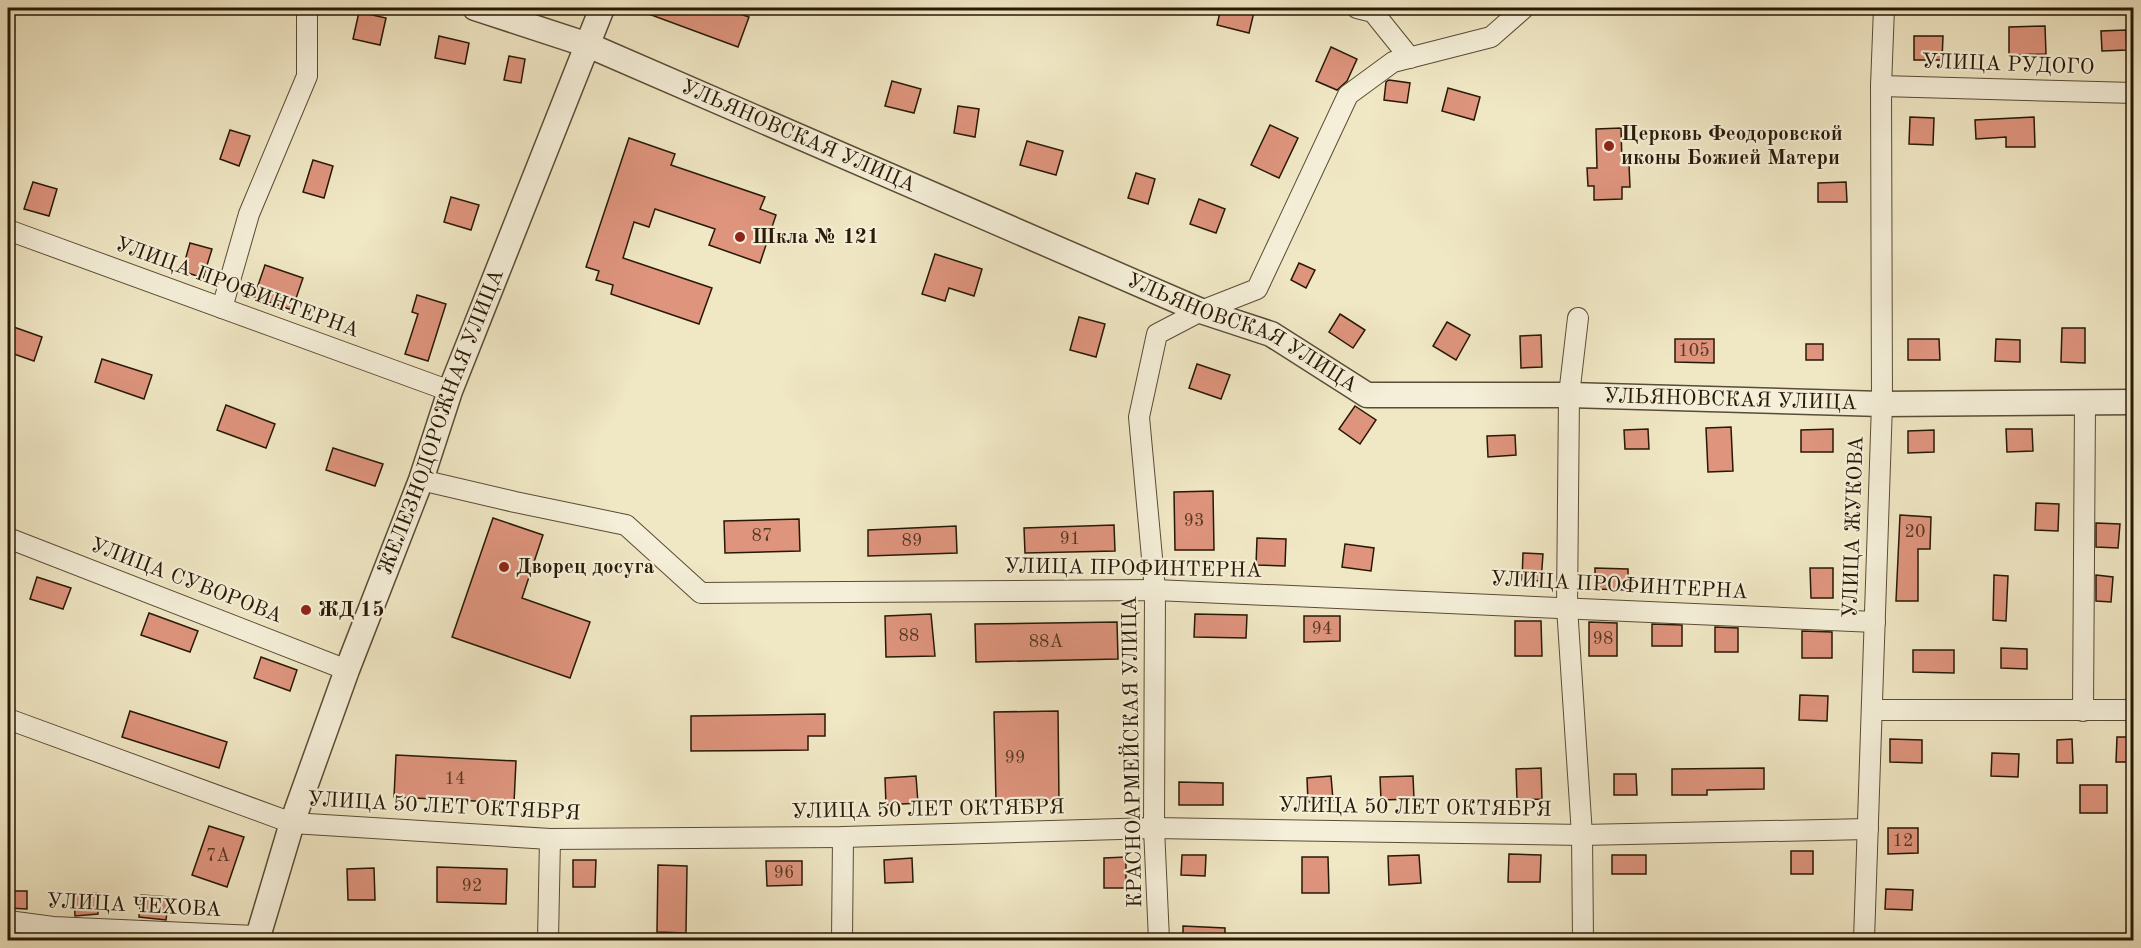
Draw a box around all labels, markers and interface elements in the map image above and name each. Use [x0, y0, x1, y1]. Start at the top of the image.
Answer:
street label: УЛИЦА РУДОГО [1921, 51, 2095, 79]
street label: УЛЬЯНОВСКАЯ УЛИЦА [678, 76, 919, 196]
place label: Церковь Феодоровской иконы Божией Матери [1621, 124, 1843, 169]
marker: Церковь Феодоровской иконы Божией Матери [1602, 139, 1616, 153]
place label: Шкла № 121 [752, 227, 879, 248]
marker: Шкла № 121 [733, 230, 747, 244]
street label: УЛИЦА ПРОФИНТЕРНА [112, 234, 362, 342]
street label: ЖЕЛЕЗНОДОРОЖНАЯ УЛИЦА [375, 266, 508, 578]
street label: УЛЬЯНОВСКАЯ УЛИЦА [1124, 270, 1361, 396]
house number: 105 [1678, 342, 1710, 360]
street label: УЛЬЯНОВСКАЯ УЛИЦА [1603, 386, 1857, 414]
street label: УЛИЦА ЖУКОВА [1840, 436, 1868, 618]
house number: 93 [1184, 512, 1204, 530]
house number: 20 [1905, 523, 1925, 541]
house number: 87 [752, 527, 772, 545]
house number: 91 [1060, 530, 1080, 548]
house number: 89 [902, 532, 922, 550]
street label: УЛИЦА СУВОРОВА [87, 535, 285, 627]
street label: УЛИЦА ПРОФИНТЕРНА [1004, 556, 1262, 582]
place label: Дворец досуга [516, 557, 655, 578]
marker: Дворец досуга [497, 560, 511, 574]
street label: УЛИЦА ПРОФИНТЕРНА [1490, 569, 1748, 603]
street label: КРАСНОАРМЕЙСКАЯ УЛИЦА [1115, 596, 1146, 908]
place label: ЖД 15 [318, 600, 384, 621]
marker: ЖД 15 [299, 603, 313, 617]
house number: 94 [1312, 620, 1332, 638]
house number: 88 [899, 627, 919, 645]
house number: 98 [1593, 630, 1613, 648]
house number: 88А [1029, 633, 1064, 651]
house number: 99 [1005, 749, 1025, 767]
house number: 14 [445, 770, 465, 788]
street label: УЛИЦА 50 ЛЕТ ОКТЯБРЯ [307, 789, 581, 825]
street label: УЛИЦА 50 ЛЕТ ОКТЯБРЯ [1278, 795, 1552, 821]
street label: УЛИЦА 50 ЛЕТ ОКТЯБРЯ [791, 797, 1065, 823]
house number: 12 [1893, 832, 1913, 850]
house number: 7А [206, 847, 230, 865]
house number: 96 [774, 864, 794, 882]
house number: 92 [462, 877, 482, 895]
street label: УЛИЦА ЧЕХОВА [46, 891, 222, 921]

